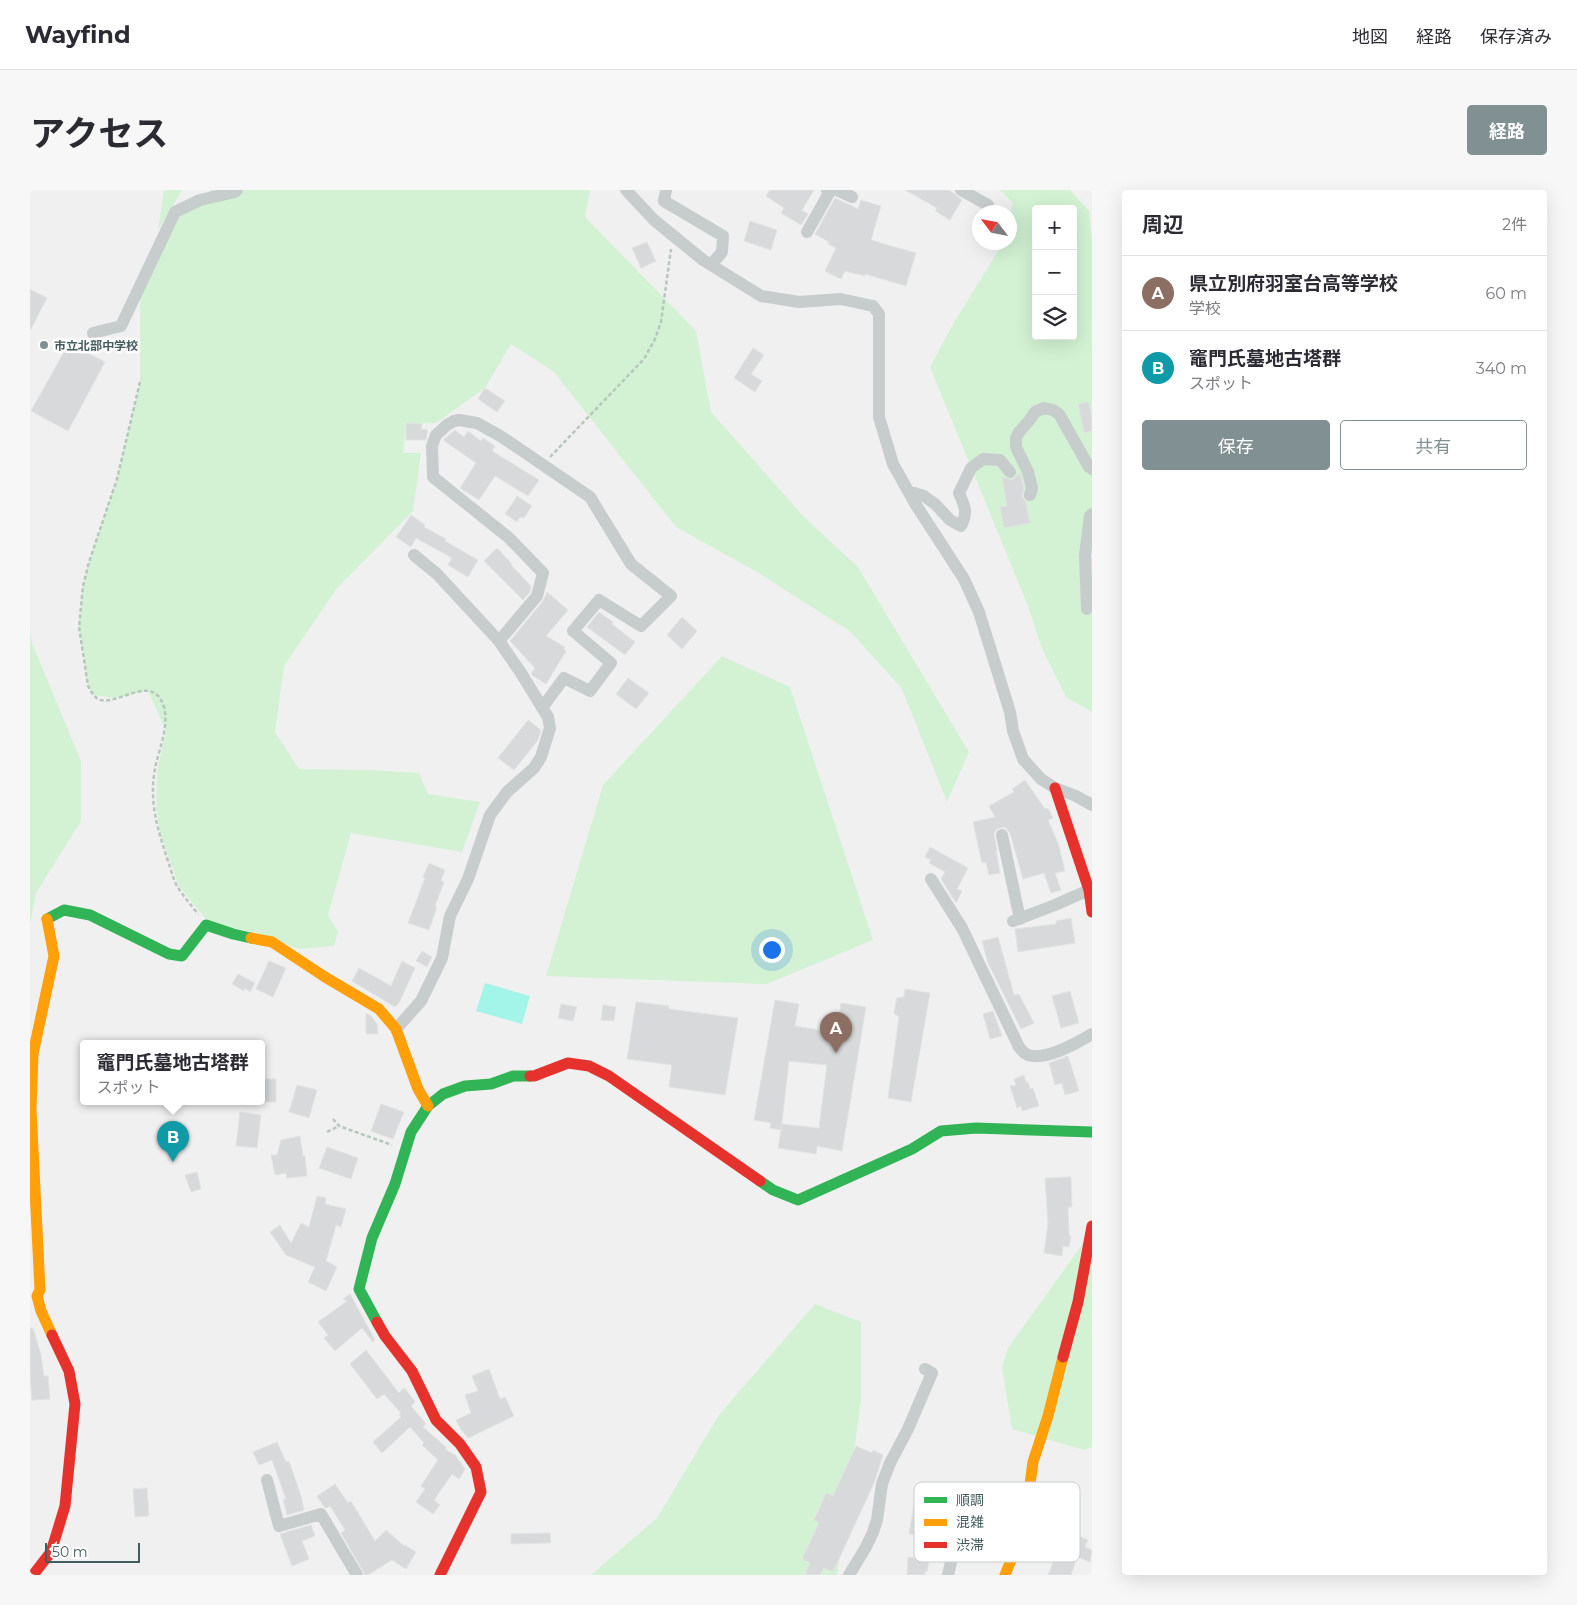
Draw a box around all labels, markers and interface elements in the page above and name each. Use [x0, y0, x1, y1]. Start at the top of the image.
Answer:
text: Wayfind [25, 20, 131, 49]
text: 地図 [1352, 26, 1388, 48]
text: 経路 [1416, 26, 1452, 48]
text: 保存済み [1480, 26, 1552, 48]
button: 経路 [1467, 105, 1547, 155]
text: アクセス [30, 112, 168, 155]
north arrow [972, 205, 1017, 250]
map controls [1032, 205, 1077, 340]
button: + [1032, 205, 1077, 250]
text: 周辺 [1142, 212, 1184, 237]
text: 2件 [1502, 215, 1527, 234]
button: − [1032, 250, 1077, 295]
text: 県立別府羽室台高等学校 [1189, 272, 1398, 295]
text: A [1152, 284, 1164, 303]
text: 60 m [1485, 284, 1527, 303]
button: layers [1032, 295, 1077, 340]
text: 学校 [1189, 299, 1221, 318]
place label: 市立北部中学校 [54, 338, 138, 353]
marker: 市立北部中学校 [38, 339, 50, 351]
text: 竈門氏墓地古塔群 [1189, 347, 1341, 370]
text: B [1152, 359, 1164, 378]
text: 340 m [1476, 359, 1527, 378]
text: スポット [1189, 374, 1253, 393]
button: 保存 [1142, 420, 1330, 470]
button: 共有 [1340, 420, 1527, 470]
your location [759, 937, 785, 963]
pin: A [820, 1012, 852, 1053]
popup [80, 1040, 265, 1105]
text: 竈門氏墓地古塔群 [96, 1051, 249, 1074]
text: スポット [96, 1078, 161, 1097]
pin: B [157, 1121, 189, 1162]
legend [914, 1482, 1080, 1562]
text: 順調 [956, 1491, 984, 1509]
text: 混雑 [956, 1513, 984, 1531]
text: 渋滞 [956, 1536, 984, 1554]
scale bar [45, 1540, 140, 1563]
text: 50 m [52, 1543, 88, 1561]

